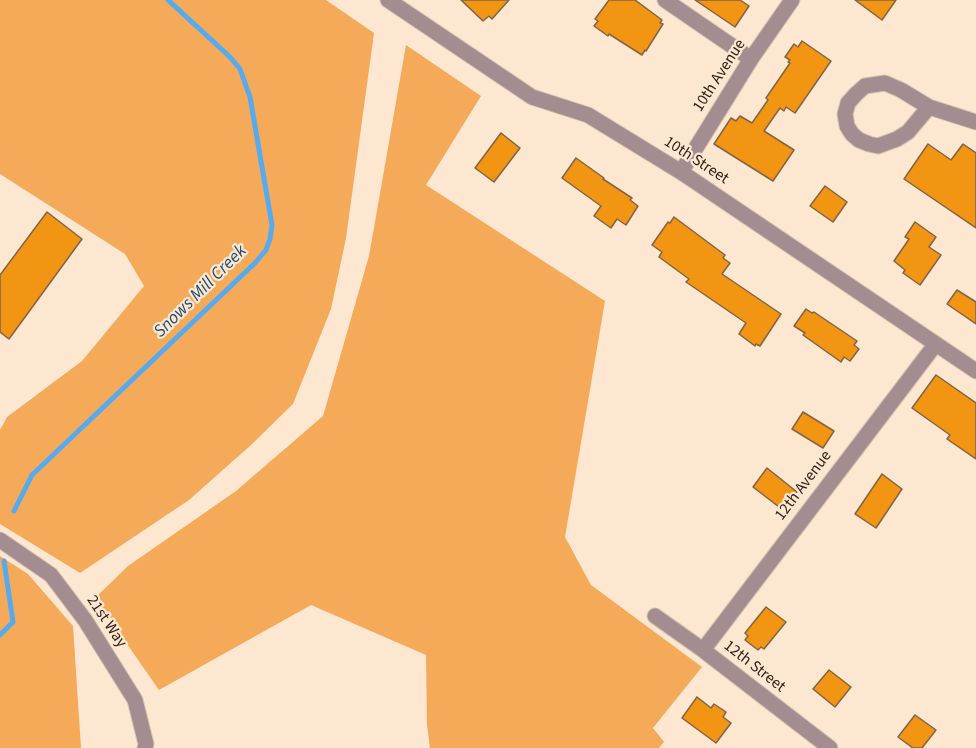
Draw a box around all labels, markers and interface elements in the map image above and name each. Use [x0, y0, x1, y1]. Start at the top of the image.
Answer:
street label: 10th Avenue [689, 36, 751, 116]
street label: 10th Street [660, 133, 732, 189]
water label: Snows Mill Creek [150, 241, 252, 343]
street label: 12th Avenue [772, 447, 836, 525]
street label: 21st Way [82, 592, 130, 652]
street label: 12th Street [719, 637, 789, 697]

